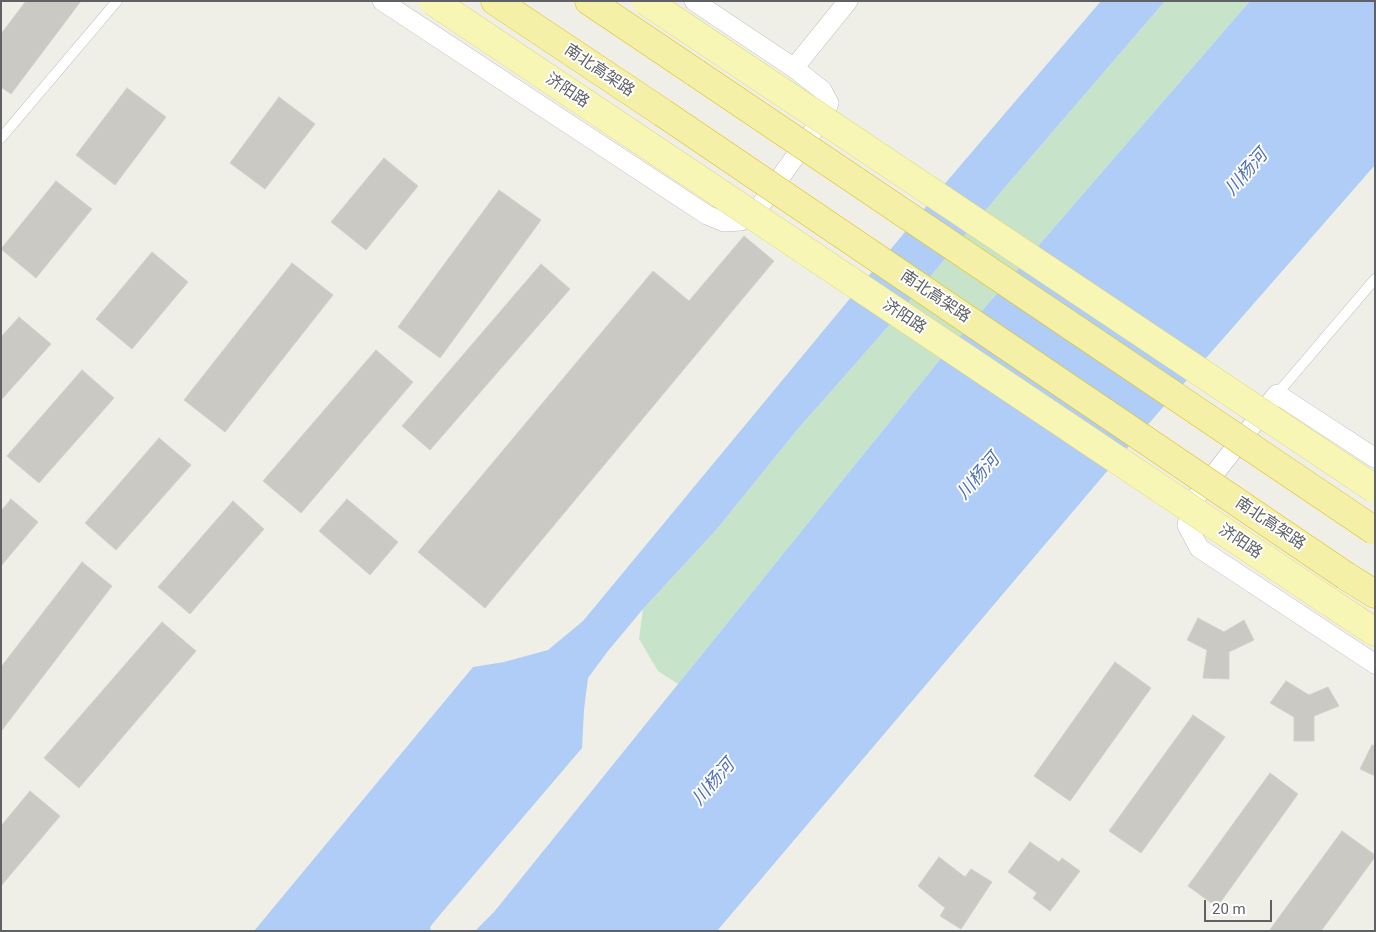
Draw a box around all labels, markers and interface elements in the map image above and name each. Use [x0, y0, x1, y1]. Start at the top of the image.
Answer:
street label: 南北高架路 [560, 41, 638, 101]
street label: 济阳路 [542, 70, 592, 112]
water label: 川杨河 [1221, 146, 1273, 200]
street label: 南北高架路 [896, 267, 974, 327]
street label: 济阳路 [879, 296, 929, 338]
water label: 川杨河 [953, 450, 1005, 504]
street label: 南北高架路 [1231, 494, 1309, 554]
street label: 济阳路 [1215, 521, 1265, 563]
water label: 川杨河 [688, 756, 740, 810]
scale bar [1206, 890, 1274, 922]
text: 20 m [1212, 900, 1246, 918]

